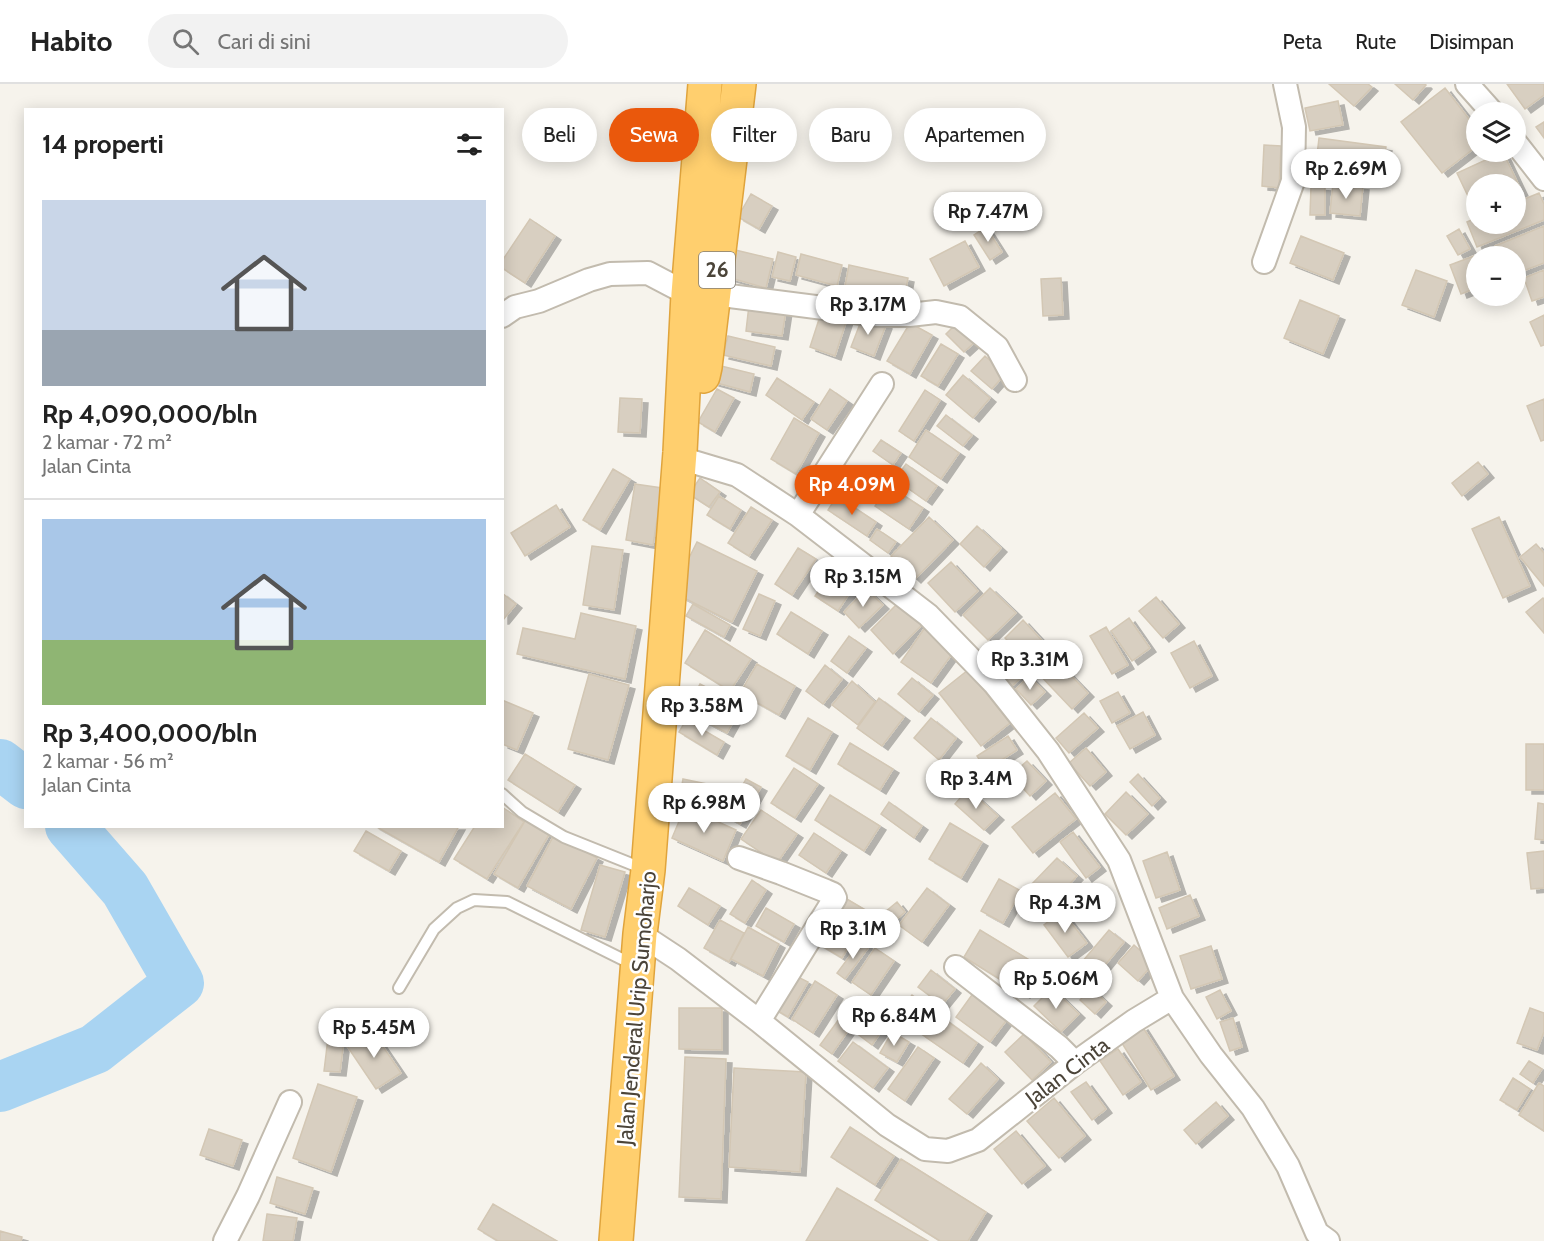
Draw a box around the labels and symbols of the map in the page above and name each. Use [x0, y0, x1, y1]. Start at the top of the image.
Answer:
pin: Rp 2.69M [1284, 149, 1408, 200]
pin: Rp 7.47M [926, 192, 1050, 243]
road number: 26 [699, 252, 735, 288]
pin: Rp 3.17M [806, 285, 930, 336]
pin: Rp 4.09M [790, 465, 914, 516]
pin: Rp 3.15M [801, 557, 925, 608]
pin: Rp 3.31M [968, 640, 1092, 691]
pin: Rp 3.58M [640, 686, 764, 737]
pin: Rp 3.4M [921, 759, 1031, 810]
pin: Rp 6.98M [642, 783, 766, 834]
street label: Jalan Jenderal Urip Sumoharjo [611, 870, 662, 1147]
pin: Rp 4.3M [1010, 883, 1120, 934]
pin: Rp 3.1M [798, 909, 908, 960]
pin: Rp 5.06M [994, 959, 1118, 1010]
pin: Rp 6.84M [832, 996, 956, 1047]
pin: Rp 5.45M [312, 1008, 436, 1059]
street label: Jalan Cinta [1019, 1031, 1115, 1112]

